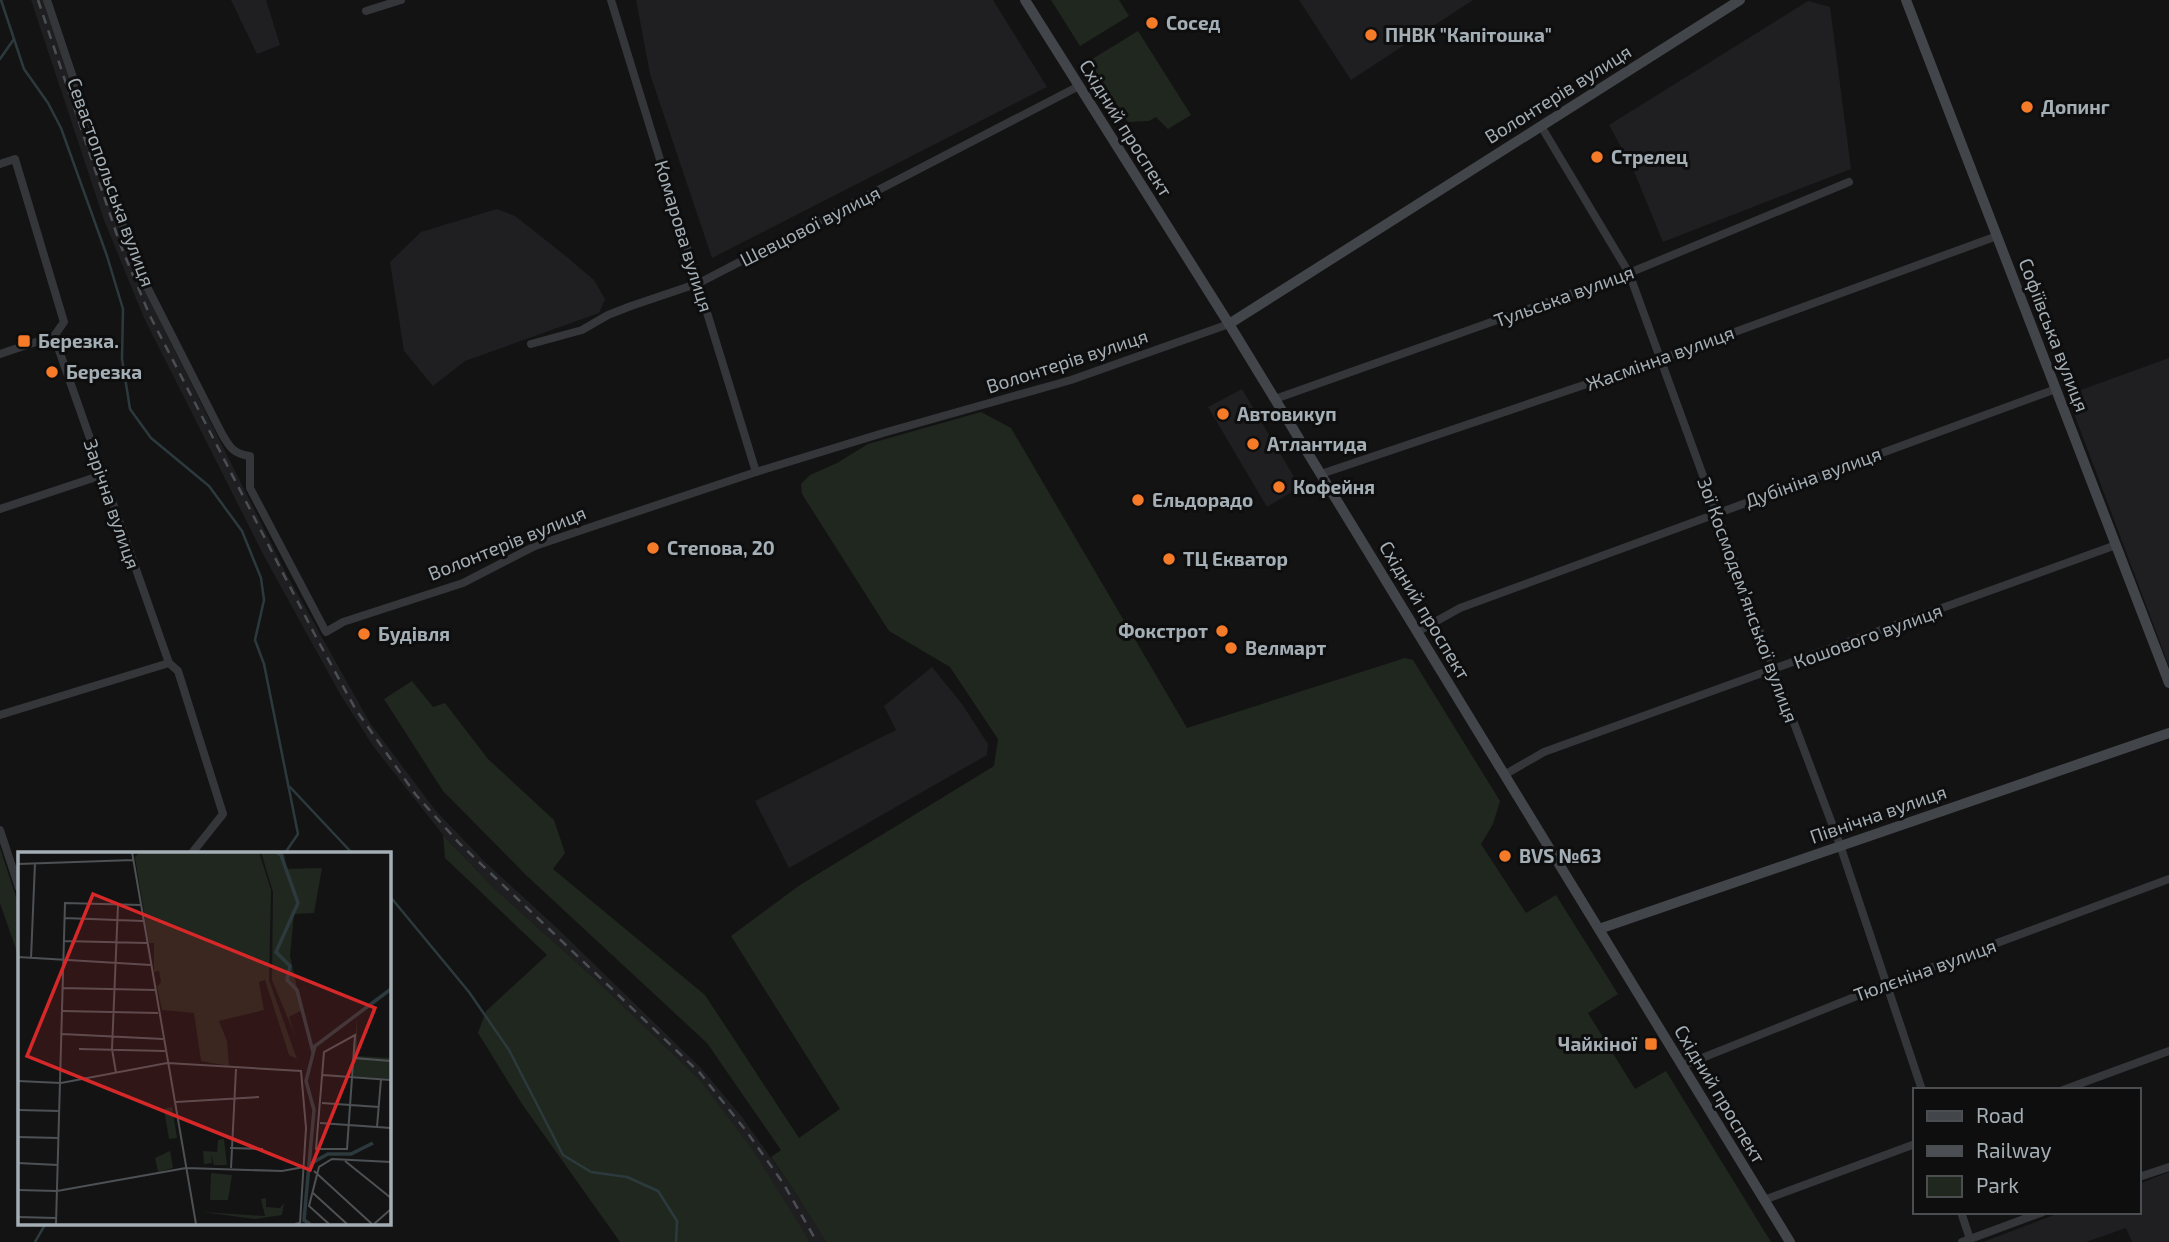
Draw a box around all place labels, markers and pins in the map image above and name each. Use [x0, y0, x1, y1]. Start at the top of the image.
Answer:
place label: Сосед [1166, 11, 1221, 34]
marker: Сосед [1144, 15, 1160, 31]
place label: ПНВК "Капітошка" [1385, 23, 1552, 46]
marker: ПНВК "Капітошка" [1363, 27, 1379, 43]
place label: Допинг [2041, 95, 2110, 118]
marker: Допинг [2019, 99, 2035, 115]
place label: Стрелец [1611, 145, 1688, 168]
marker: Стрелец [1589, 149, 1605, 165]
place label: Березка. [38, 329, 119, 352]
marker: Березка. [16, 333, 32, 349]
place label: Березка [66, 360, 142, 383]
marker: Березка [44, 364, 60, 380]
place label: Автовикуп [1237, 402, 1337, 425]
marker: Автовикуп [1215, 406, 1231, 422]
place label: Атлантида [1267, 432, 1367, 455]
marker: Атлантида [1245, 436, 1261, 452]
place label: Кофейня [1293, 475, 1375, 498]
marker: Кофейня [1271, 479, 1287, 495]
place label: Ельдорадо [1152, 488, 1253, 511]
marker: Ельдорадо [1130, 492, 1146, 508]
place label: Степова, 20 [667, 536, 775, 559]
marker: Степова, 20 [645, 540, 661, 556]
place label: ТЦ Екватор [1183, 547, 1288, 570]
marker: ТЦ Екватор [1161, 551, 1177, 567]
place label: Фокстрот [1118, 619, 1208, 642]
place label: Будівля [378, 622, 450, 645]
marker: Фокстрот [1214, 623, 1230, 639]
marker: Будівля [356, 626, 372, 642]
place label: Велмарт [1245, 636, 1326, 659]
marker: Велмарт [1223, 640, 1239, 656]
place label: BVS №63 [1519, 844, 1601, 867]
marker: BVS №63 [1497, 848, 1513, 864]
place label: Чайкіної [1558, 1032, 1638, 1055]
marker: Чайкіної [1643, 1036, 1659, 1052]

